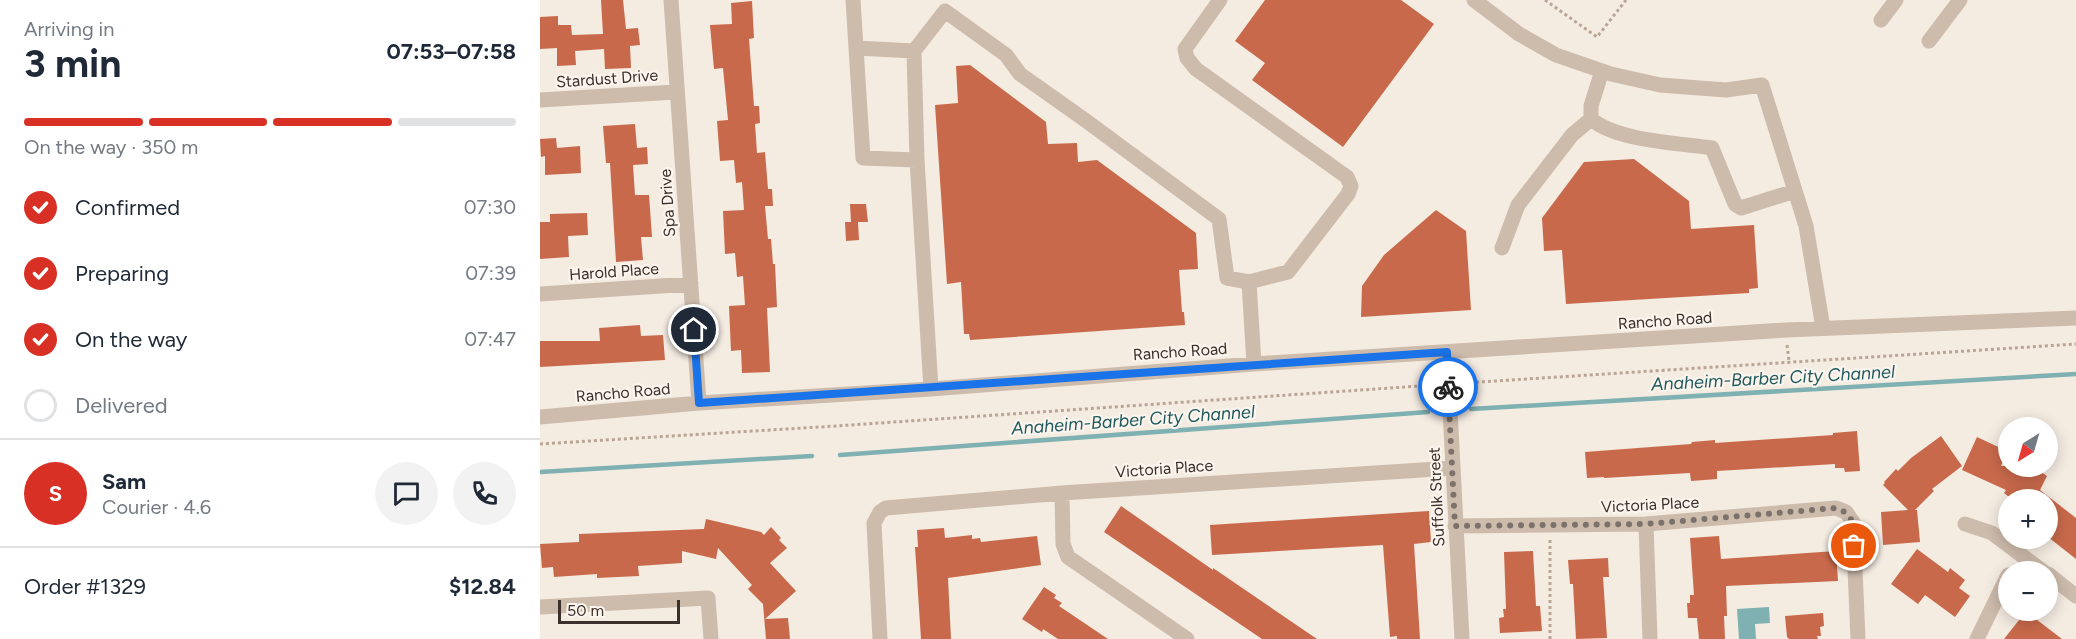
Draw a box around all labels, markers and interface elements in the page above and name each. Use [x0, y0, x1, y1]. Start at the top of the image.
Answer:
text: Arriving in [24, 17, 114, 41]
text: 07:53–07:58 [386, 38, 516, 65]
text: 3 min [24, 40, 121, 87]
street label: Stardust Drive [555, 65, 659, 92]
text: On the way · 350 m [24, 135, 198, 159]
street label: Spa Drive [656, 168, 679, 238]
icon: check [24, 191, 57, 224]
text: Confirmed [75, 194, 180, 221]
text: 07:30 [464, 195, 516, 219]
icon: check [24, 257, 57, 290]
street label: Harold Place [568, 259, 660, 284]
text: Preparing [75, 260, 169, 287]
text: 07:39 [465, 261, 516, 285]
pin [668, 304, 719, 355]
street label: Rancho Road [1617, 308, 1713, 333]
icon: home [677, 313, 710, 346]
icon: check [24, 323, 57, 356]
text: On the way [75, 326, 187, 353]
text: 07:47 [464, 327, 516, 351]
street label: Rancho Road [1132, 339, 1228, 364]
courier [1418, 357, 1478, 417]
water label: Anaheim-Barber City Channel [1650, 361, 1896, 395]
icon: bike [1432, 371, 1465, 404]
street label: Rancho Road [575, 379, 671, 406]
text: Delivered [75, 392, 168, 419]
water label: Anaheim-Barber City Channel [1010, 400, 1256, 440]
north arrow [1998, 417, 2058, 477]
map controls [1998, 417, 2058, 621]
street label: Suffolk Street [1424, 447, 1449, 547]
street label: Victoria Place [1114, 456, 1214, 481]
button: chat [375, 462, 438, 525]
button: phone [453, 462, 516, 525]
text: Sam [102, 468, 146, 495]
text: S [49, 480, 62, 507]
button: + [1998, 489, 2058, 549]
street label: Victoria Place [1600, 492, 1700, 517]
text: Courier · 4.6 [102, 495, 211, 519]
pin [1828, 520, 1879, 571]
icon: bag [1837, 529, 1870, 562]
button: − [1998, 561, 2058, 621]
text: Order #1329 [24, 573, 146, 600]
text: $12.84 [449, 573, 516, 600]
scale bar [558, 597, 680, 624]
text: 50 m [567, 601, 604, 620]

